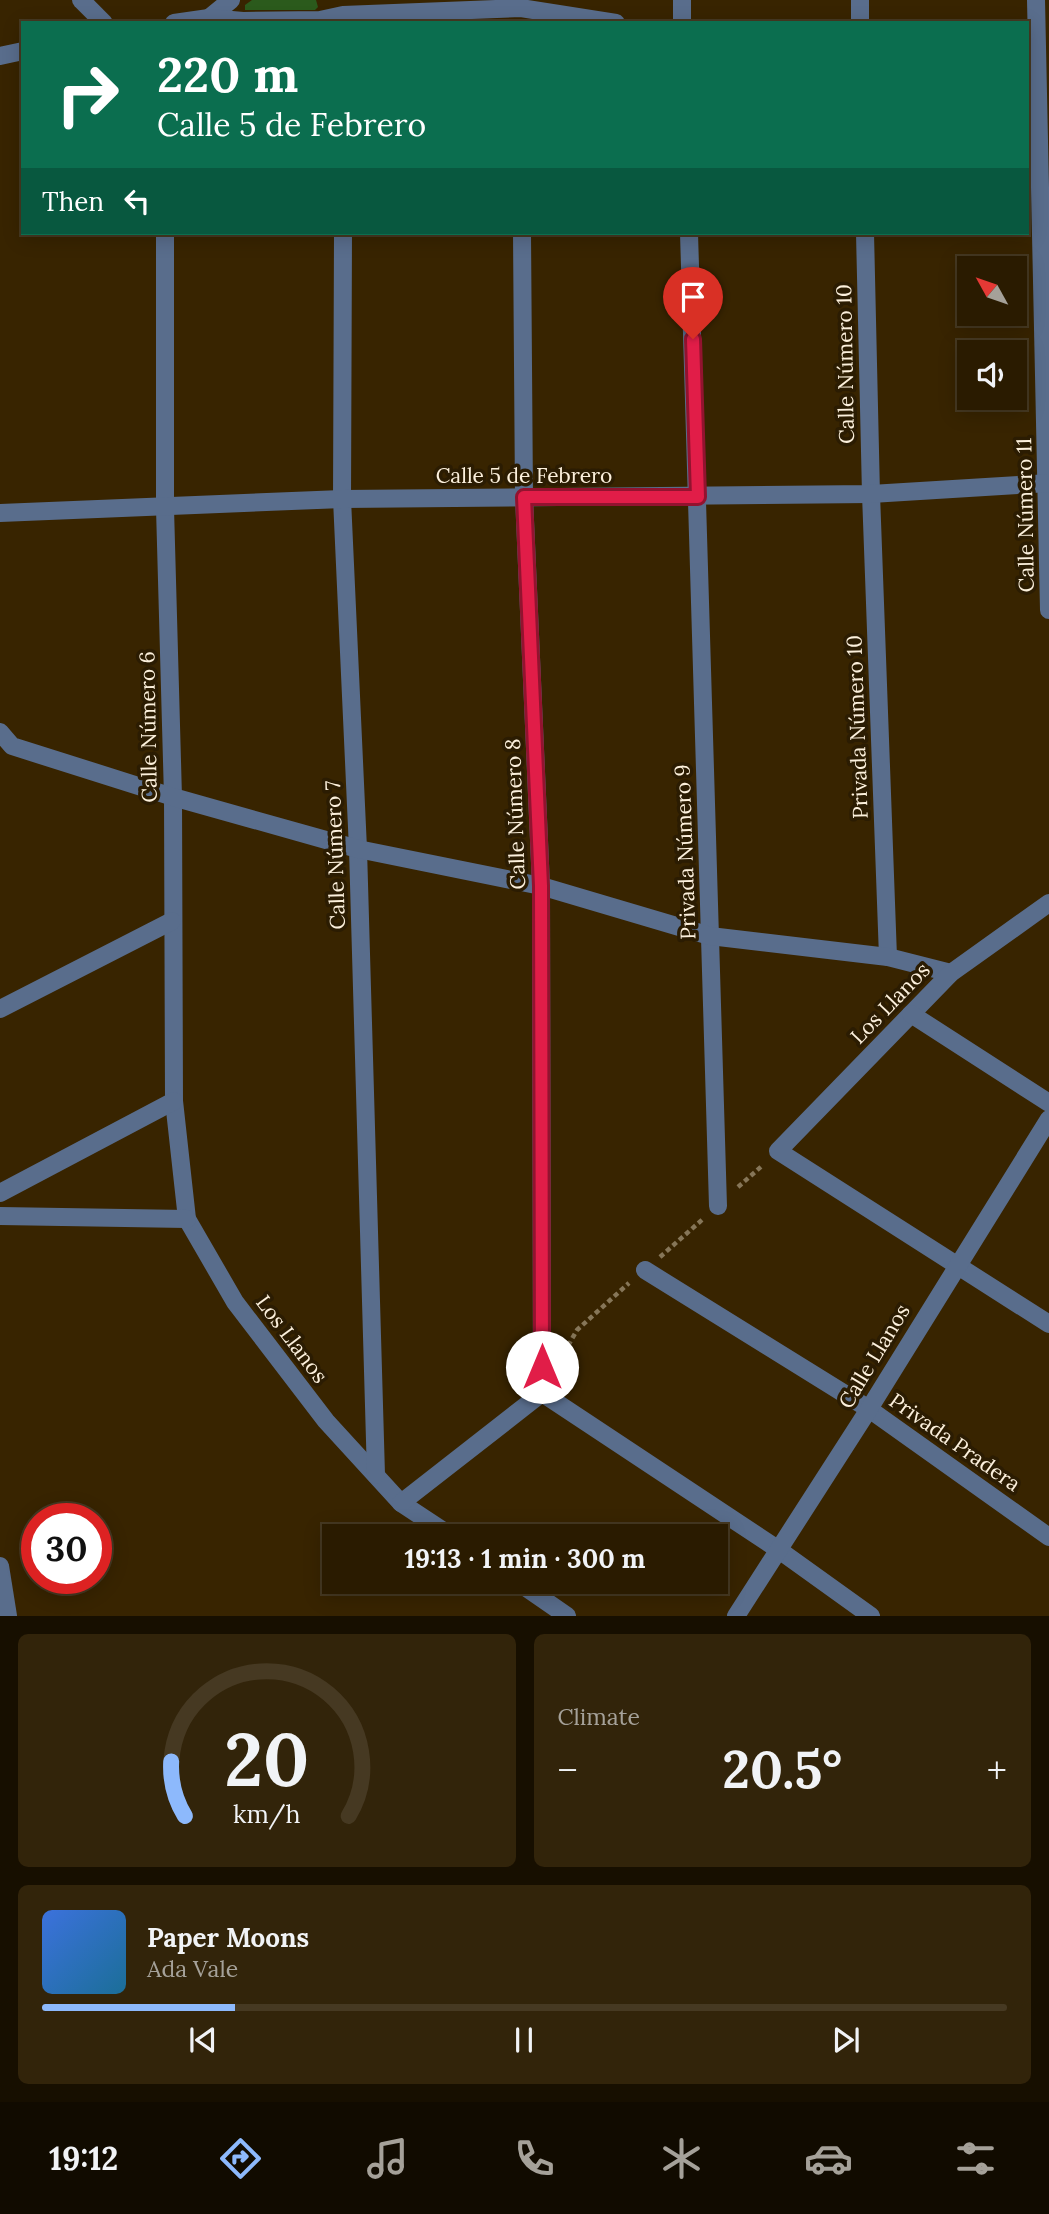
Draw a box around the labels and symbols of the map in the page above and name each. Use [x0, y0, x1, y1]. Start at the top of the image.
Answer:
north arrow [957, 256, 1027, 326]
pin [663, 267, 723, 339]
street label: Calle Número 10 [830, 284, 860, 444]
street label: Calle Número 11 [1010, 437, 1040, 593]
street label: Calle 5 de Febrero [436, 462, 612, 489]
street label: Privada Número 10 [840, 635, 874, 819]
street label: Calle Número 6 [133, 651, 163, 803]
street label: Calle Número 8 [499, 738, 531, 890]
street label: Privada Número 9 [668, 764, 702, 940]
street label: Calle Número 7 [319, 780, 351, 930]
street label: Los Llanos [844, 957, 936, 1049]
street label: Los Llanos [250, 1290, 334, 1388]
street label: Calle Llanos [832, 1299, 916, 1413]
position arrow [505, 1330, 579, 1404]
street label: Privada Pradera [884, 1387, 1026, 1497]
speed limit sign: 30 [21, 1503, 112, 1594]

